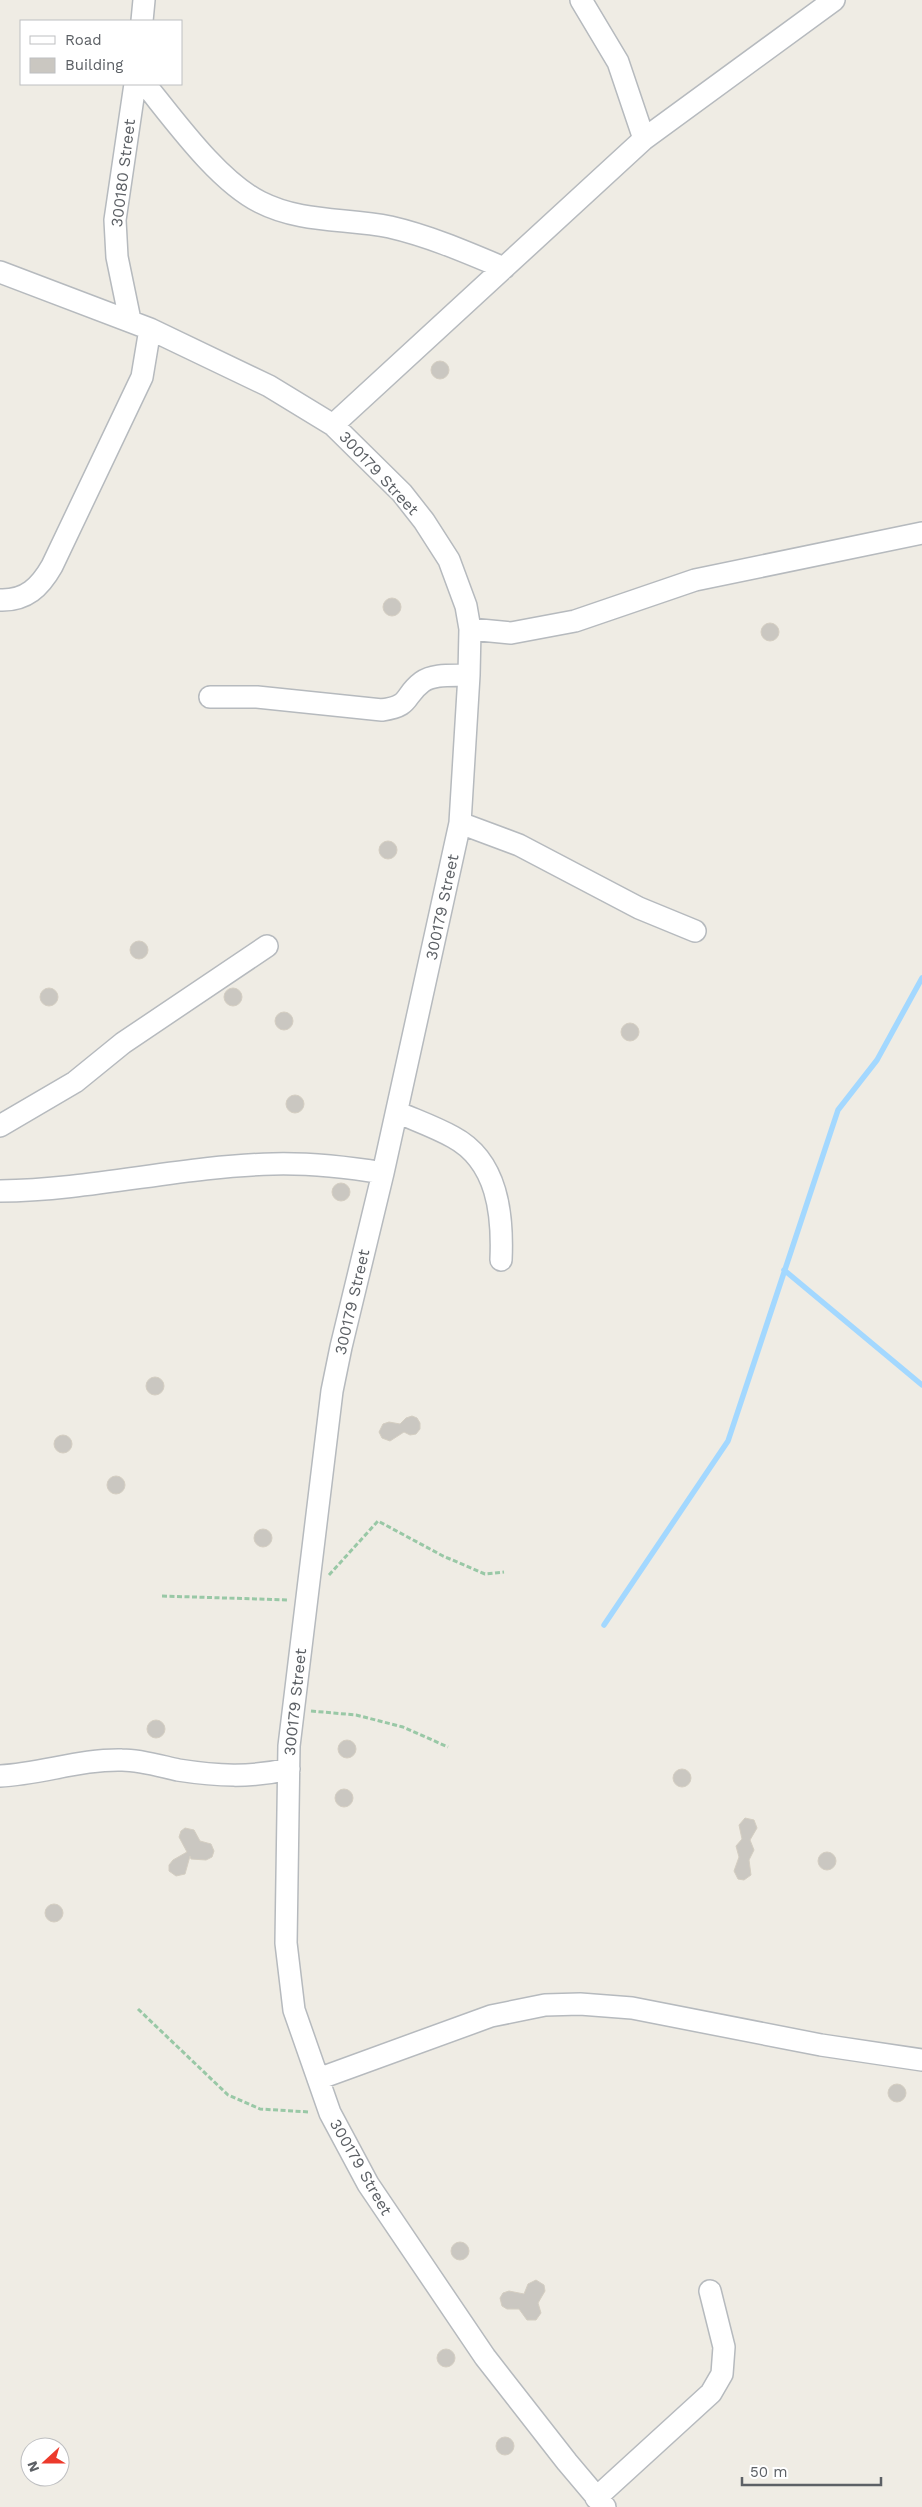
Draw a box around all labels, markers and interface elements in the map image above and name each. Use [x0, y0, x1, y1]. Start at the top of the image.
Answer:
legend [20, 20, 182, 85]
text: Road [65, 31, 102, 49]
text: Building [65, 56, 123, 74]
street label: 300180 Street [107, 118, 139, 228]
street label: 300179 Street [335, 427, 423, 519]
street label: 300179 Street [421, 852, 463, 962]
street label: 300179 Street [331, 1247, 373, 1357]
street label: 300179 Street [280, 1647, 310, 1757]
street label: 300179 Street [326, 2116, 396, 2219]
north arrow [20, 2437, 70, 2487]
scale bar [742, 2454, 881, 2486]
text: N [24, 2459, 42, 2474]
text: 50 m [750, 2463, 787, 2481]

